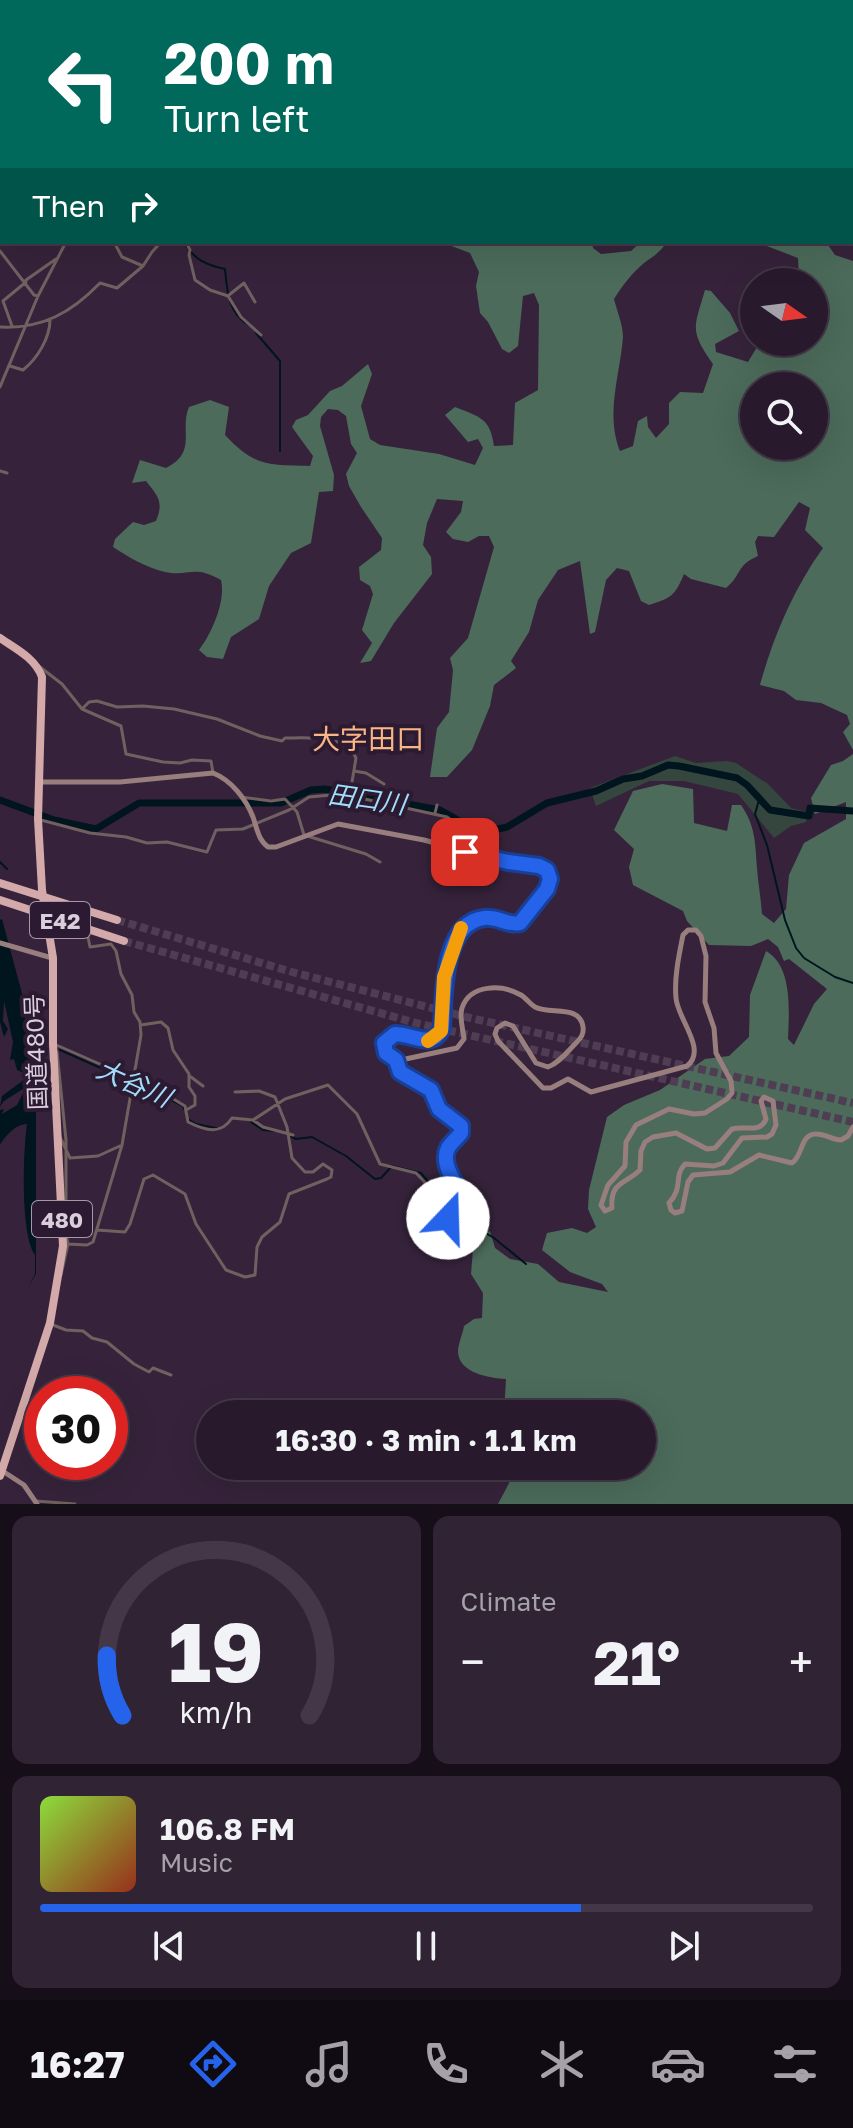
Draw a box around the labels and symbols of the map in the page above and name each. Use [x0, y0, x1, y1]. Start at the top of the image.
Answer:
north arrow [740, 268, 828, 356]
district label: 大字田口 [312, 722, 424, 755]
water label: 田口川 [326, 778, 411, 820]
pin [431, 818, 499, 886]
road number: E42 [30, 902, 90, 938]
street label: 国道480号 [18, 993, 52, 1111]
water label: 大谷川 [92, 1053, 179, 1114]
position arrow [406, 1176, 490, 1260]
road number: 480 [32, 1201, 92, 1237]
speed limit sign: 30 [24, 1376, 128, 1480]

